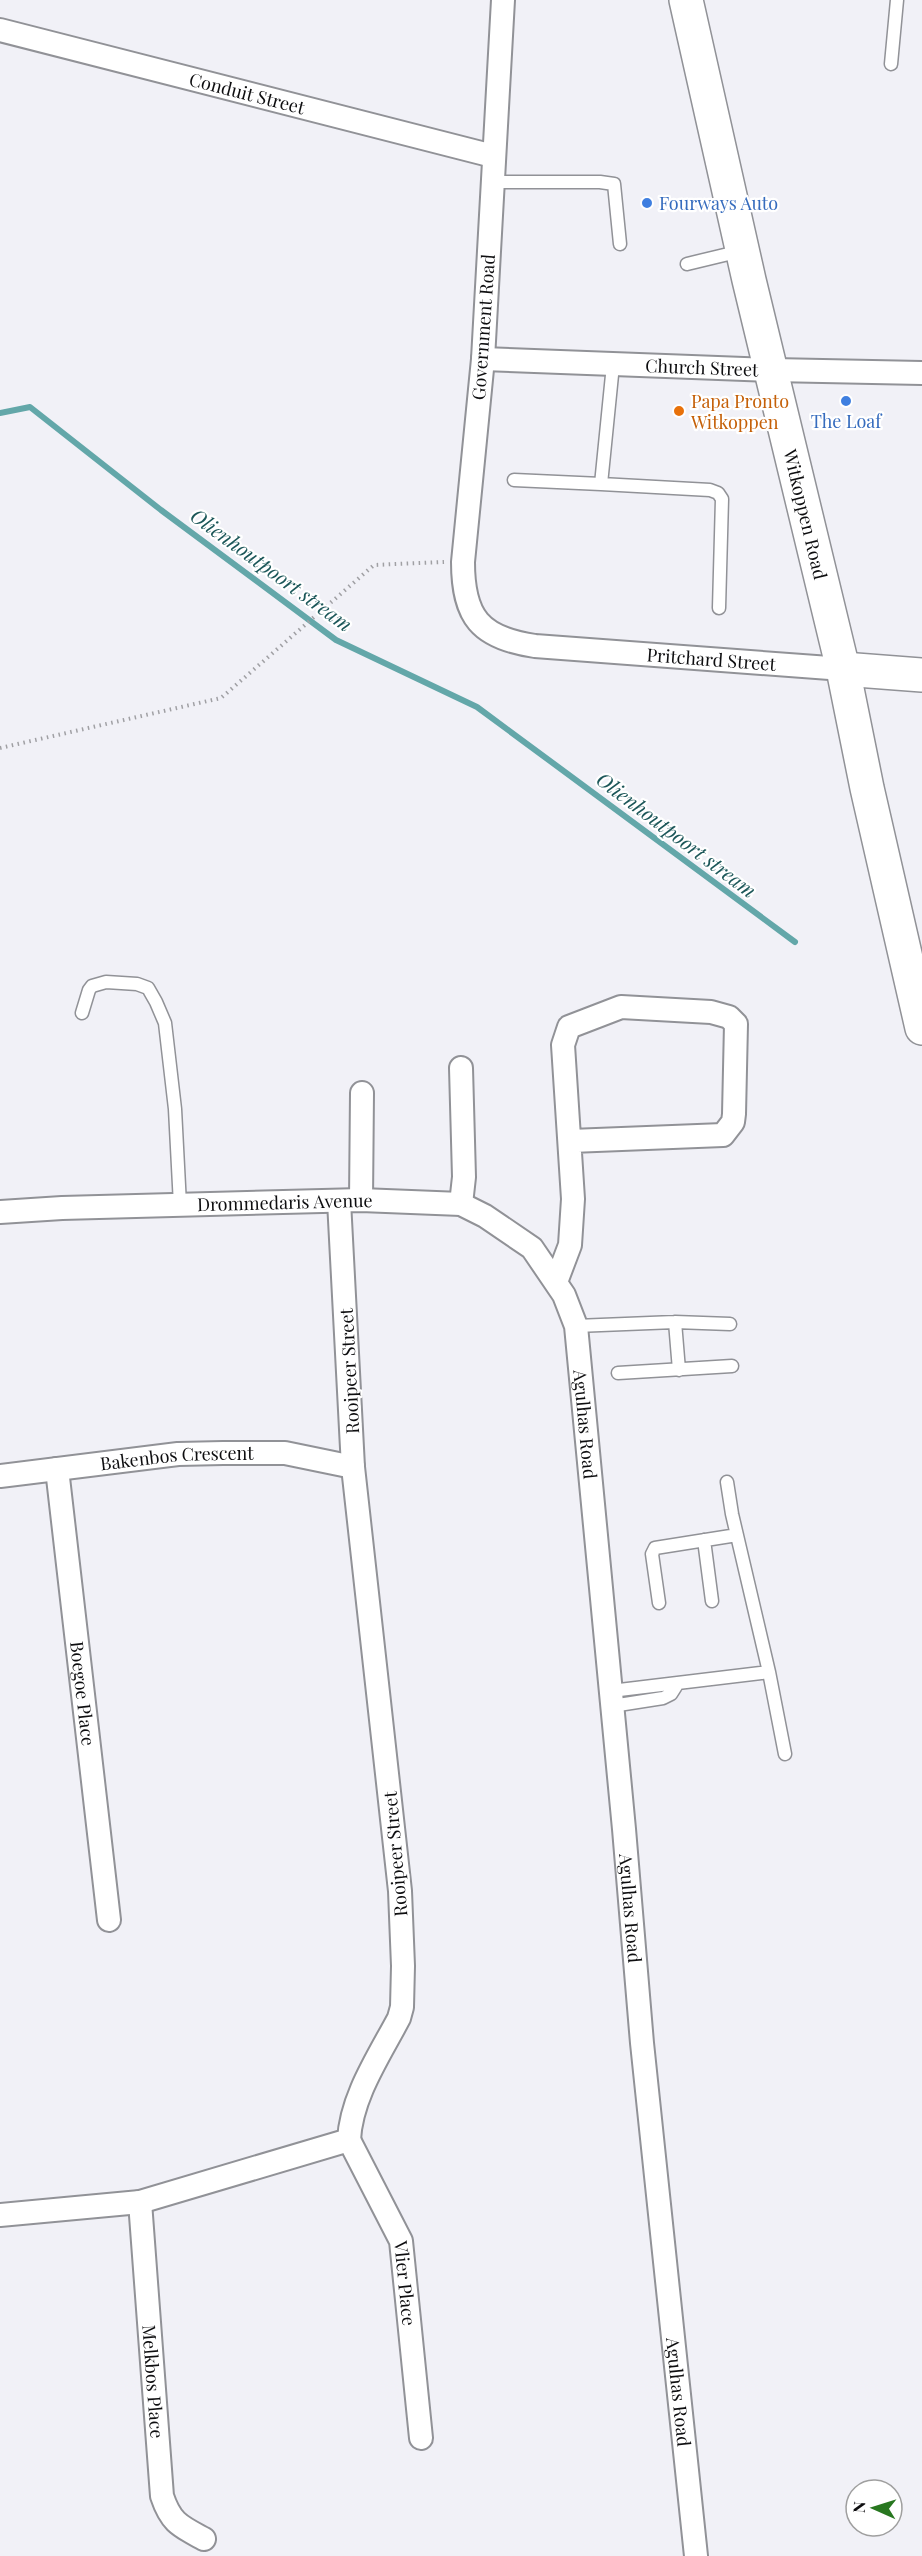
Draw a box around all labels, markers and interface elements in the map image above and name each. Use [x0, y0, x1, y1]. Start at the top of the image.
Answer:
street label: Conduit Street [187, 67, 308, 120]
place label: Fourways Auto [659, 191, 778, 215]
marker: Fourways Auto [640, 196, 654, 210]
street label: Government Road [466, 253, 500, 401]
street label: Church Street [645, 353, 760, 381]
place label: Papa Pronto Witkoppen [690, 389, 789, 434]
marker: The Loaf [839, 394, 853, 408]
marker: Papa Pronto Witkoppen [672, 404, 686, 418]
place label: The Loaf [811, 409, 883, 433]
street label: Witkoppen Road [778, 446, 833, 582]
water label: Olienhoutpoort stream [186, 501, 358, 637]
street label: Pritchard Street [646, 642, 777, 676]
water label: Olienhoutpoort stream [592, 765, 762, 903]
street label: Drommedaris Avenue [197, 1188, 373, 1216]
street label: Rooipeer Street [334, 1307, 364, 1434]
street label: Agulhas Road [568, 1368, 603, 1481]
street label: Bakenbos Crescent [99, 1441, 254, 1476]
street label: Boegoe Place [65, 1640, 101, 1747]
street label: Rooipeer Street [378, 1790, 412, 1918]
street label: Agulhas Road [614, 1852, 647, 1964]
street label: Vlier Place [389, 2239, 422, 2327]
street label: Melkbos Place [137, 2324, 170, 2439]
street label: Agulhas Road [661, 2335, 696, 2448]
north arrow [844, 2478, 904, 2538]
text: N [848, 2500, 869, 2514]

